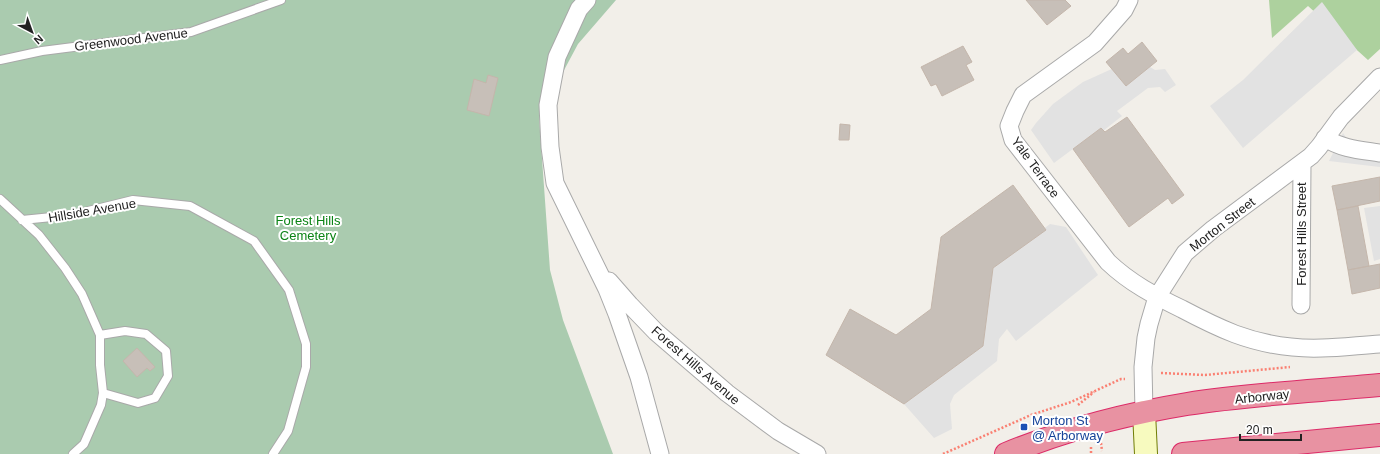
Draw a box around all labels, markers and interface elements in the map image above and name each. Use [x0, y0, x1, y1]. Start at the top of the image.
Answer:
north arrow [12, 12, 52, 52]
street label: Greenwood Avenue [74, 25, 189, 54]
text: N [32, 32, 45, 47]
street label: Yale Terrace [1008, 134, 1063, 201]
street label: Forest Hills Street [1294, 182, 1309, 286]
street label: Morton Street [1187, 194, 1258, 255]
street label: Hillside Avenue [47, 195, 137, 226]
park label: Forest Hills Cemetery [275, 213, 341, 243]
street label: Forest Hills Avenue [649, 323, 743, 408]
street label: Arborway [1234, 386, 1291, 407]
place label: Morton St @ Arborway [1032, 413, 1103, 443]
scale bar [1240, 416, 1301, 442]
marker: Morton St @ Arborway [1019, 422, 1029, 432]
text: 20 m [1246, 423, 1273, 437]

